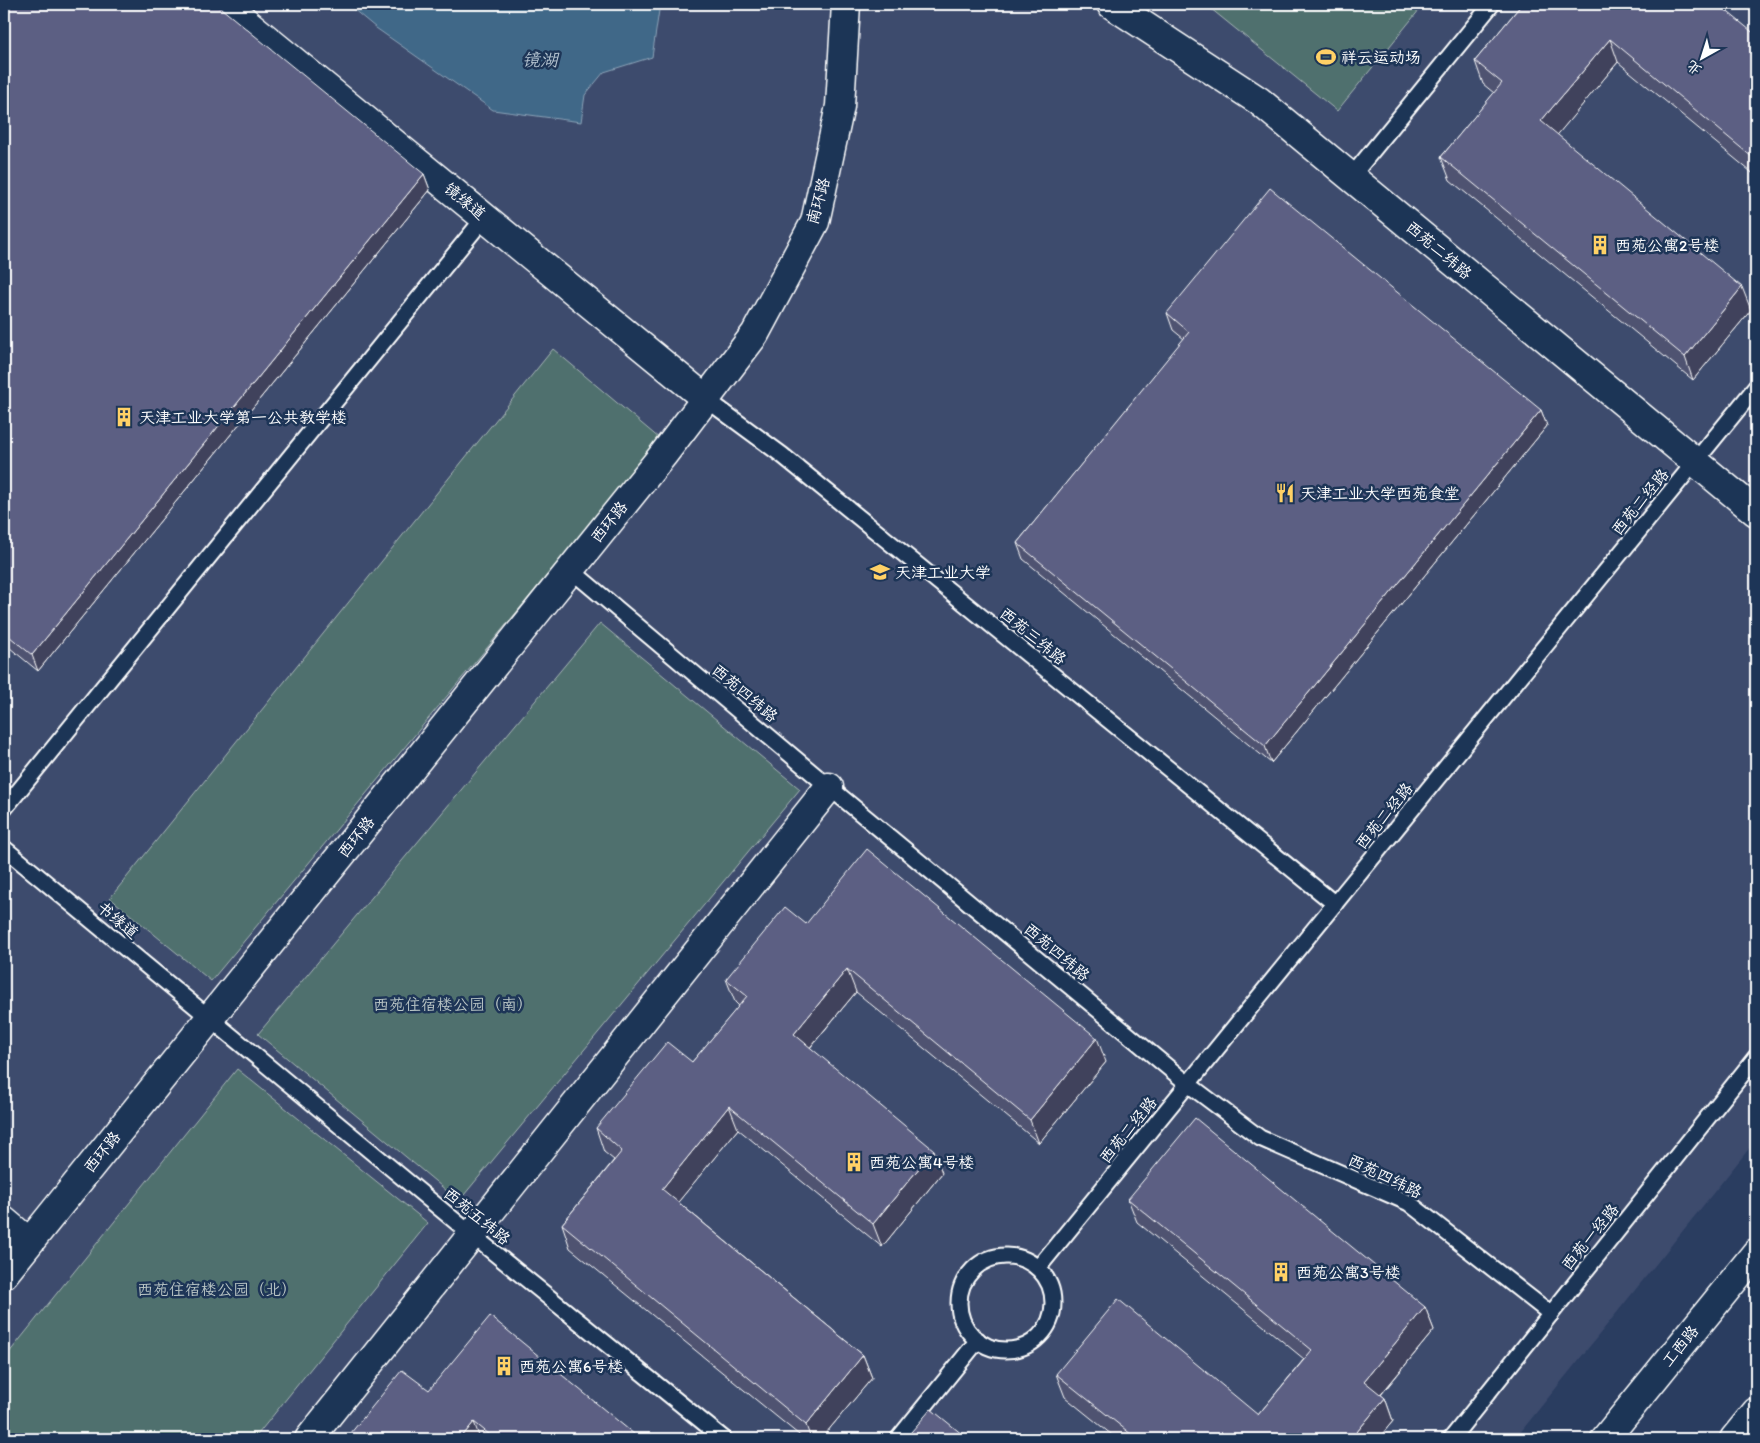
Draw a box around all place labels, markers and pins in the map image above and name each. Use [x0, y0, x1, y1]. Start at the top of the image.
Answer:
sports icon: 祥云运动场 [1315, 46, 1337, 68]
place label: 祥云运动场 [1341, 48, 1421, 67]
building icon: 西苑公寓2号楼 [1589, 234, 1611, 256]
place label: 西苑公寓2号楼 [1615, 236, 1719, 255]
building icon: 天津工业大学第一公共教学楼 [113, 406, 135, 428]
place label: 天津工业大学第一公共教学楼 [139, 408, 347, 427]
restaurant icon: 天津工业大学西苑食堂 [1274, 482, 1296, 504]
place label: 天津工业大学西苑食堂 [1300, 484, 1460, 503]
school or university icon: 天津工业大学 [869, 561, 891, 583]
place label: 天津工业大学 [895, 563, 991, 582]
building icon: 西苑公寓4号楼 [843, 1151, 865, 1173]
place label: 西苑公寓4号楼 [869, 1153, 975, 1172]
building icon: 西苑公寓3号楼 [1270, 1261, 1292, 1283]
place label: 西苑公寓3号楼 [1296, 1263, 1401, 1282]
building icon: 西苑公寓6号楼 [493, 1355, 515, 1377]
place label: 西苑公寓6号楼 [519, 1357, 623, 1376]

